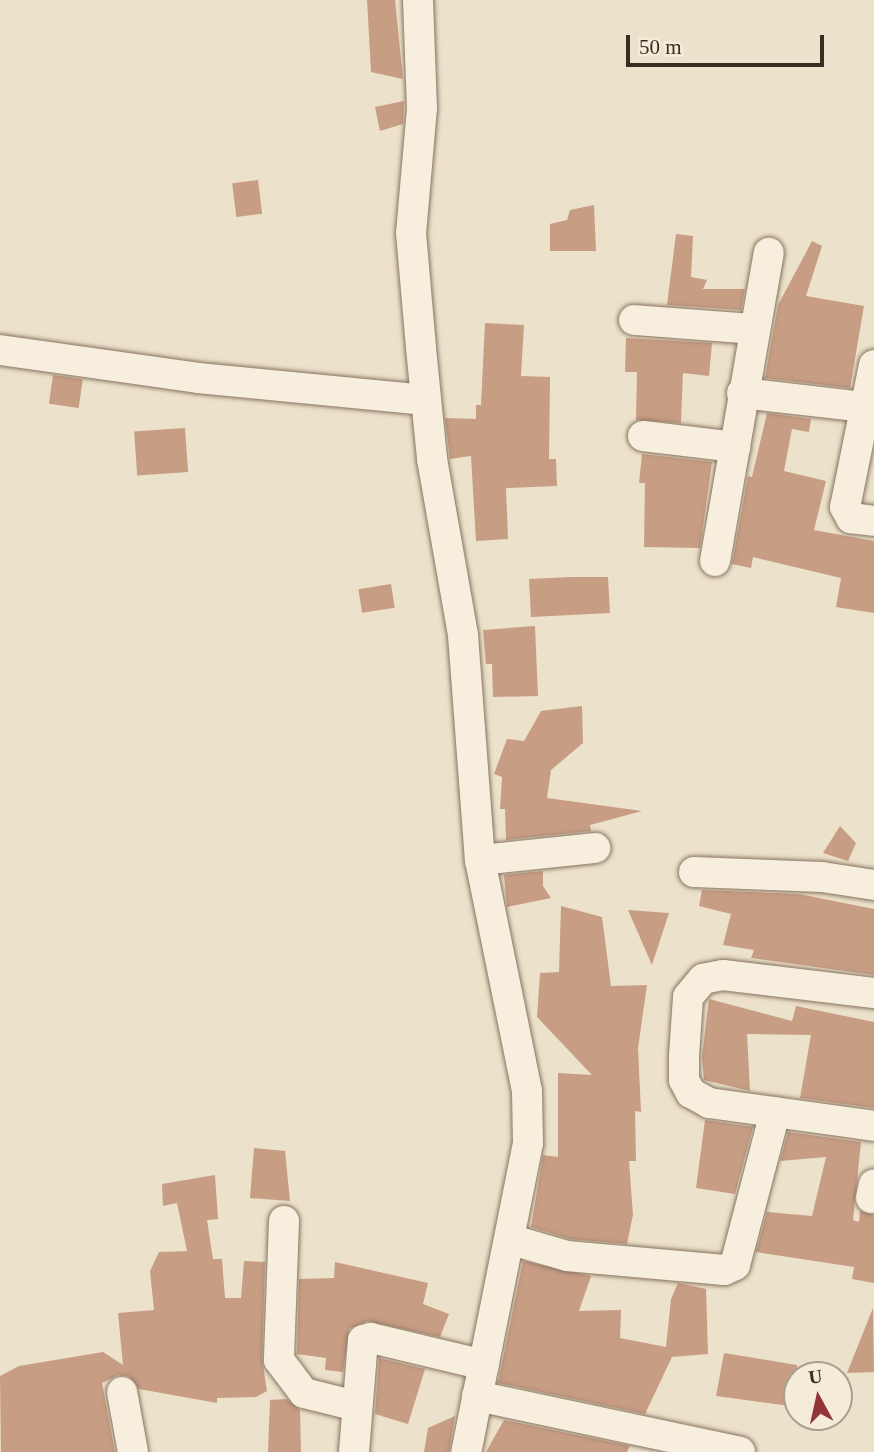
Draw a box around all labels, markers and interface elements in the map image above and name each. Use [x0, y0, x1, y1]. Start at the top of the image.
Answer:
scale bar [629, 21, 827, 65]
text: 50 m [639, 35, 682, 59]
north arrow [783, 1361, 853, 1431]
text: U [807, 1365, 824, 1388]

